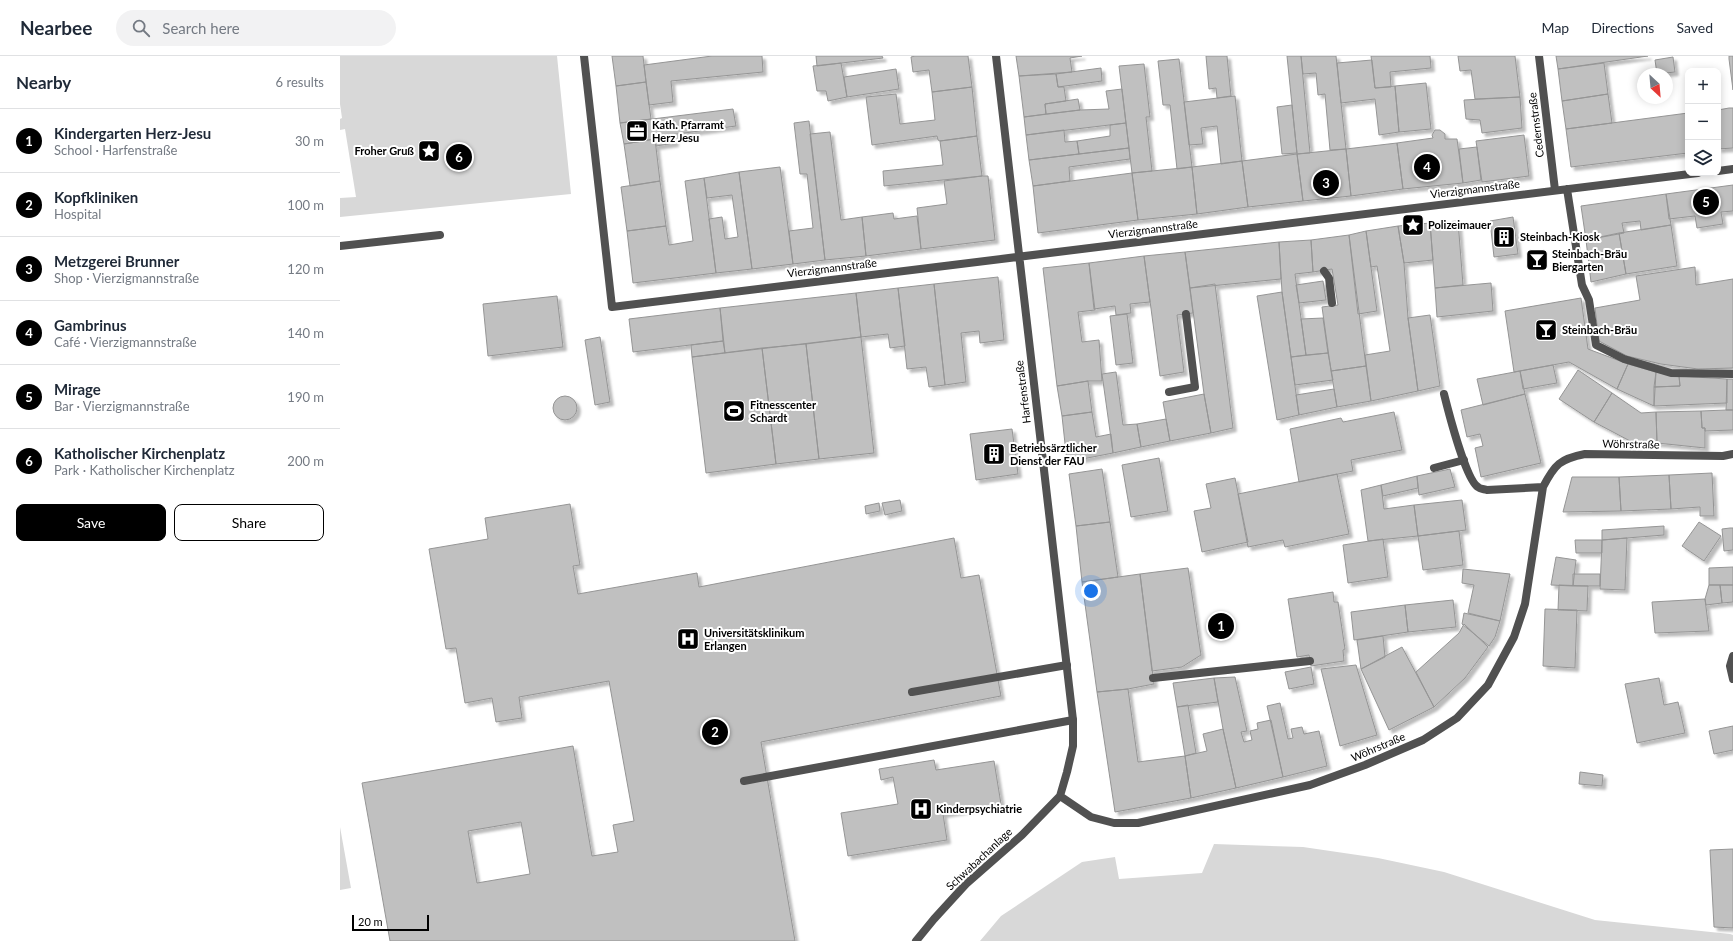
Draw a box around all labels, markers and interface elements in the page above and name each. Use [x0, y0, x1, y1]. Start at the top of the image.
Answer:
search box [116, 10, 396, 46]
text: Nearbee [20, 16, 92, 39]
icon: search [130, 17, 152, 39]
text: Search here [162, 19, 240, 37]
text: Map [1542, 19, 1569, 36]
text: Directions [1591, 19, 1654, 36]
text: Saved [1676, 19, 1713, 36]
north arrow [1637, 68, 1673, 104]
map controls [1685, 68, 1721, 176]
button: + [1685, 68, 1721, 104]
text: Nearby [16, 72, 71, 93]
text: 6 results [276, 74, 324, 90]
street label: Cedernstraße [1525, 92, 1546, 158]
button: − [1685, 104, 1721, 140]
office icon: Kath. Pfarramt Herz Jesu [624, 118, 650, 144]
place label: Kath. Pfarramt Herz Jesu [652, 118, 725, 144]
text: Kindergarten Herz-Jesu [54, 124, 211, 142]
text: 1 [25, 133, 33, 149]
text: 30 m [295, 133, 324, 149]
place icon: Froher Gruß [416, 138, 442, 164]
button: layers [1685, 140, 1721, 176]
text: School · Harfenstraße [54, 142, 178, 158]
pin: 6 [446, 142, 472, 172]
place label: Froher Gruß [354, 144, 414, 157]
pin: 4 [1414, 152, 1440, 182]
pin: 3 [1313, 168, 1339, 198]
street label: Vierzigmannstraße [1429, 177, 1521, 200]
pin: 5 [1693, 187, 1719, 217]
text: Kopfkliniken [54, 188, 138, 206]
text: 2 [25, 197, 33, 213]
text: 100 m [287, 197, 324, 213]
text: Hospital [54, 206, 101, 222]
place icon: Polizeimauer [1400, 212, 1426, 238]
street label: Vierzigmannstraße [1107, 217, 1199, 240]
place label: Polizeimauer [1428, 218, 1492, 231]
building icon: Steinbach-Kiosk [1491, 224, 1517, 250]
place label: Steinbach-Kiosk [1520, 230, 1600, 243]
bar icon: Steinbach-Bräu Biergarten [1524, 247, 1550, 273]
place label: Steinbach-Bräu Biergarten [1552, 247, 1627, 273]
text: Metzgerei Brunner [54, 252, 179, 270]
street label: Vierzigmannstraße [786, 256, 878, 279]
text: 3 [25, 261, 33, 277]
text: 120 m [287, 261, 324, 277]
text: Shop · Vierzigmannstraße [54, 270, 199, 286]
text: Gambrinus [54, 316, 126, 334]
bar icon: Steinbach-Bräu [1533, 317, 1559, 343]
place label: Steinbach-Bräu [1562, 323, 1637, 336]
text: 4 [25, 325, 33, 341]
text: 140 m [287, 325, 324, 341]
text: Café · Vierzigmannstraße [54, 334, 197, 350]
street label: Harfenstraße [1012, 360, 1033, 424]
text: Mirage [54, 380, 101, 398]
text: 5 [25, 389, 33, 405]
text: 190 m [287, 389, 324, 405]
text: Bar · Vierzigmannstraße [54, 398, 190, 414]
sports icon: Fitnesscenter Schardt [721, 398, 747, 424]
place label: Fitnesscenter Schardt [750, 398, 817, 424]
street label: Wöhrstraße [1602, 437, 1660, 451]
building icon: Betriebsärztlicher Dienst der FAU [981, 441, 1007, 467]
place label: Betriebsärztlicher Dienst der FAU [1010, 441, 1098, 467]
text: Katholischer Kirchenplatz [54, 444, 225, 462]
text: 6 [25, 453, 33, 469]
text: 200 m [287, 453, 324, 469]
text: Park · Katholischer Kirchenplatz [54, 462, 235, 478]
button: Save [16, 504, 166, 541]
button: Share [174, 504, 324, 541]
your location [1081, 581, 1101, 601]
pin: 1 [1208, 611, 1234, 641]
hospital icon: Universitätsklinikum Erlangen [675, 626, 701, 652]
place label: Universitätsklinikum Erlangen [704, 626, 804, 652]
pin: 2 [702, 717, 728, 747]
street label: Wöhrstraße [1349, 729, 1407, 764]
hospital icon: Kinderpsychiatrie [908, 796, 934, 822]
place label: Kinderpsychiatrie [936, 802, 1022, 815]
street label: Schwabachanlage [943, 825, 1014, 893]
scale bar [352, 913, 429, 932]
text: 20 m [358, 915, 383, 928]

